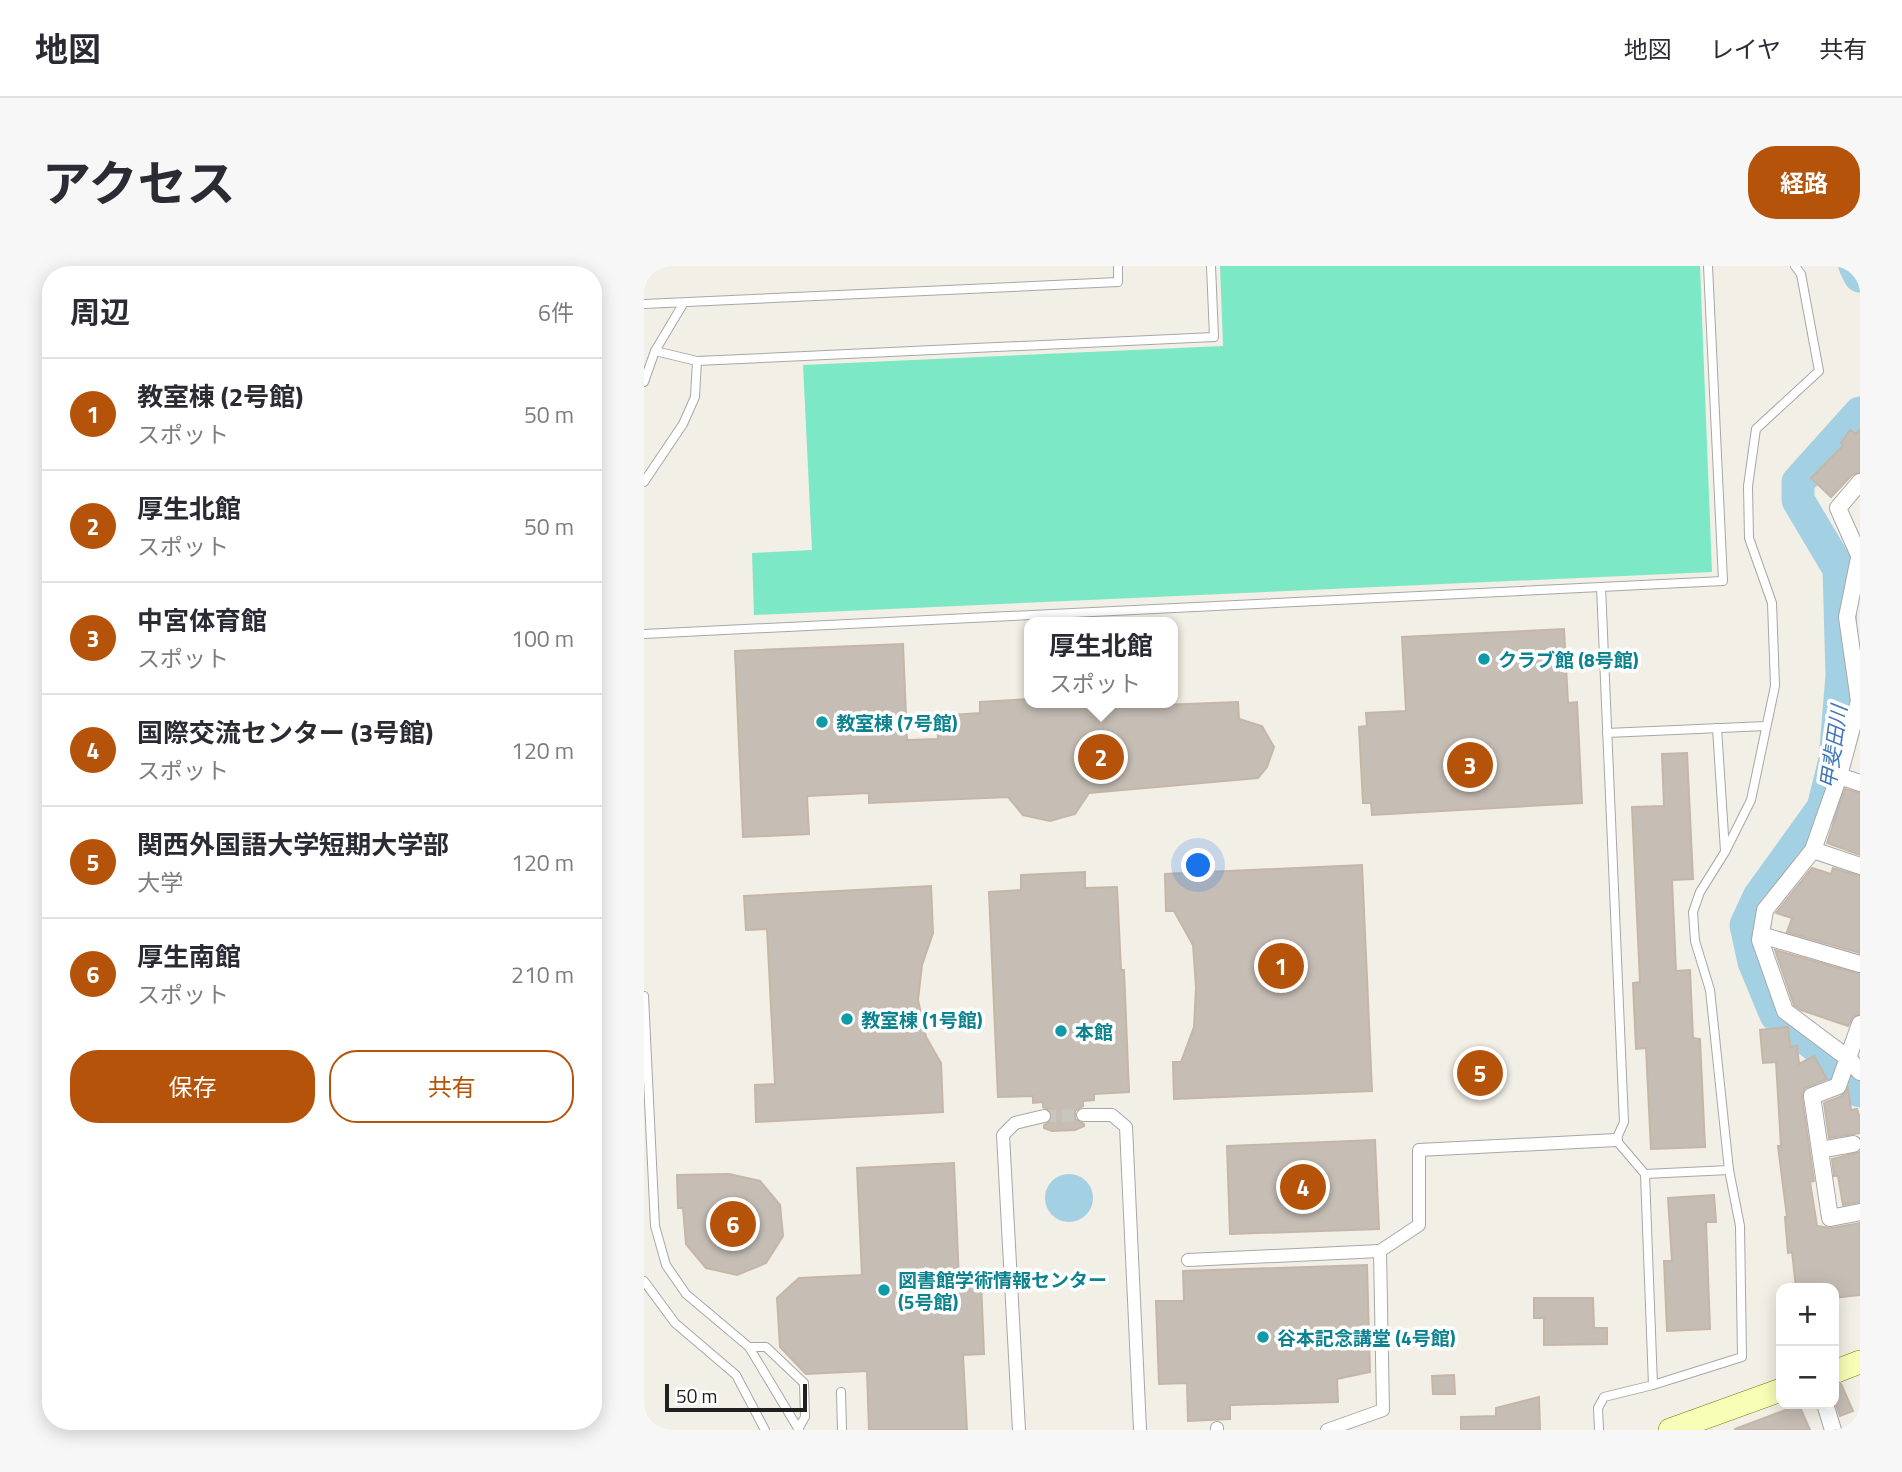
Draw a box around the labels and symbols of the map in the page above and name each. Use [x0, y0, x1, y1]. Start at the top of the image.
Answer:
place label: クラブ館 (8号館) [1498, 645, 1639, 674]
marker: クラブ館 (8号館) [1476, 651, 1492, 667]
water label: 甲斐田川 [1811, 701, 1855, 791]
place label: 教室棟 (7号館) [836, 708, 958, 737]
marker: 教室棟 (7号館) [814, 714, 830, 730]
pin: 2 [1078, 731, 1124, 783]
pin: 3 [1447, 739, 1493, 791]
your location [1181, 848, 1215, 882]
pin: 1 [1258, 940, 1304, 992]
place label: 教室棟 (1号館) [861, 1005, 983, 1034]
marker: 教室棟 (1号館) [839, 1011, 855, 1027]
place label: 本館 [1075, 1017, 1113, 1046]
marker: 本館 [1053, 1023, 1069, 1039]
pin: 5 [1457, 1047, 1503, 1099]
pin: 4 [1280, 1161, 1326, 1213]
pin: 6 [710, 1198, 756, 1250]
place label: 図書館学術情報センター (5号館) [898, 1265, 1107, 1316]
marker: 図書館学術情報センター (5号館) [876, 1282, 892, 1298]
place label: 谷本記念講堂 (4号館) [1277, 1323, 1456, 1352]
marker: 谷本記念講堂 (4号館) [1255, 1329, 1271, 1345]
scale bar [665, 1381, 807, 1413]

